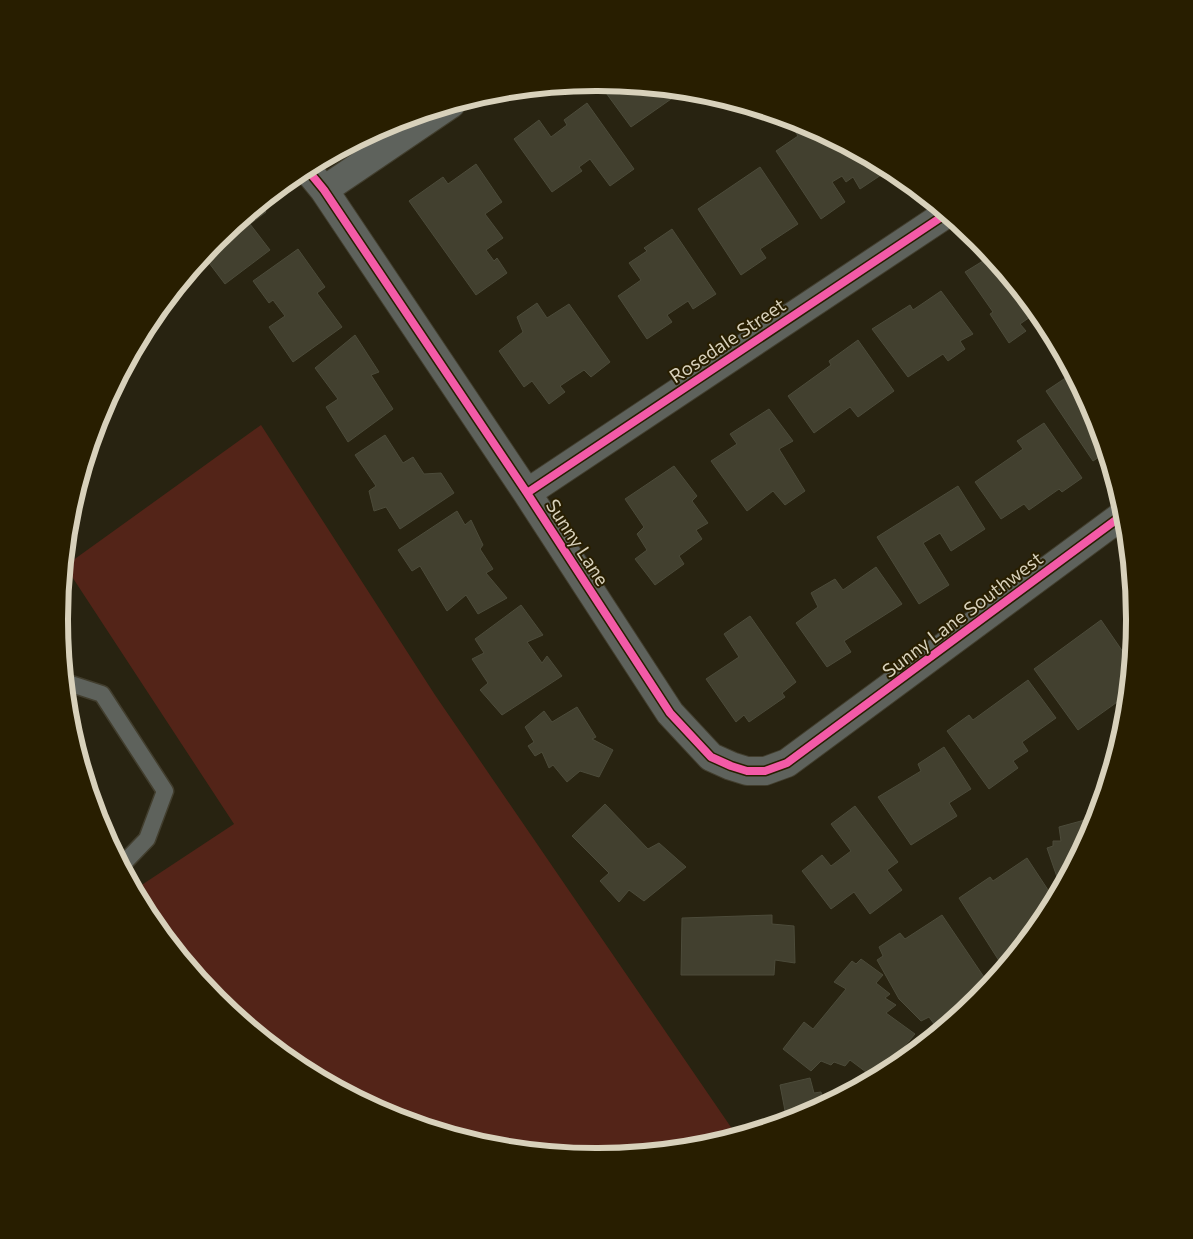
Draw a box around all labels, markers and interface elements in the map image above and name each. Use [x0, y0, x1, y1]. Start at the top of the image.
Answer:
street label: Rosedale Street [665, 293, 790, 387]
street label: Sunny Lane [542, 494, 614, 590]
street label: Sunny Lane Southwest [877, 546, 1047, 682]

